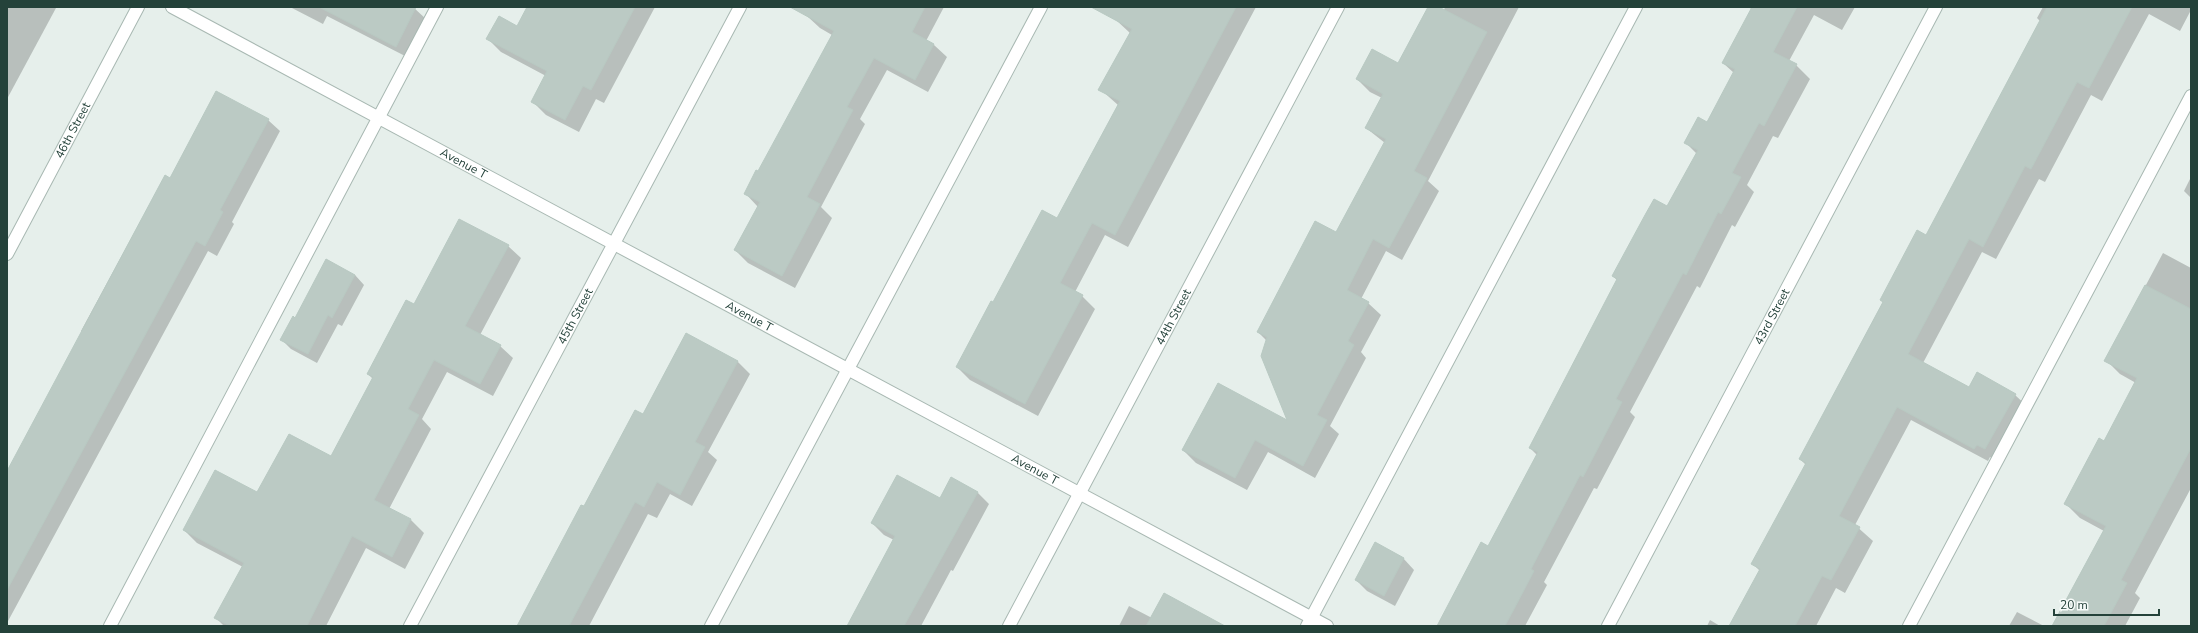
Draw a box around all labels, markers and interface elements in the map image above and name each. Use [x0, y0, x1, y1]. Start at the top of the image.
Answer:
street label: 46th Street [51, 99, 94, 161]
street label: Avenue T [437, 144, 491, 183]
street label: 45th Street [554, 285, 597, 347]
street label: 44th Street [1152, 285, 1195, 348]
street label: 43rd Street [1750, 285, 1794, 348]
street label: Avenue T [723, 297, 776, 336]
street label: Avenue T [1009, 450, 1062, 489]
scale bar [2054, 591, 2159, 617]
text: 20 m [2060, 597, 2088, 613]

